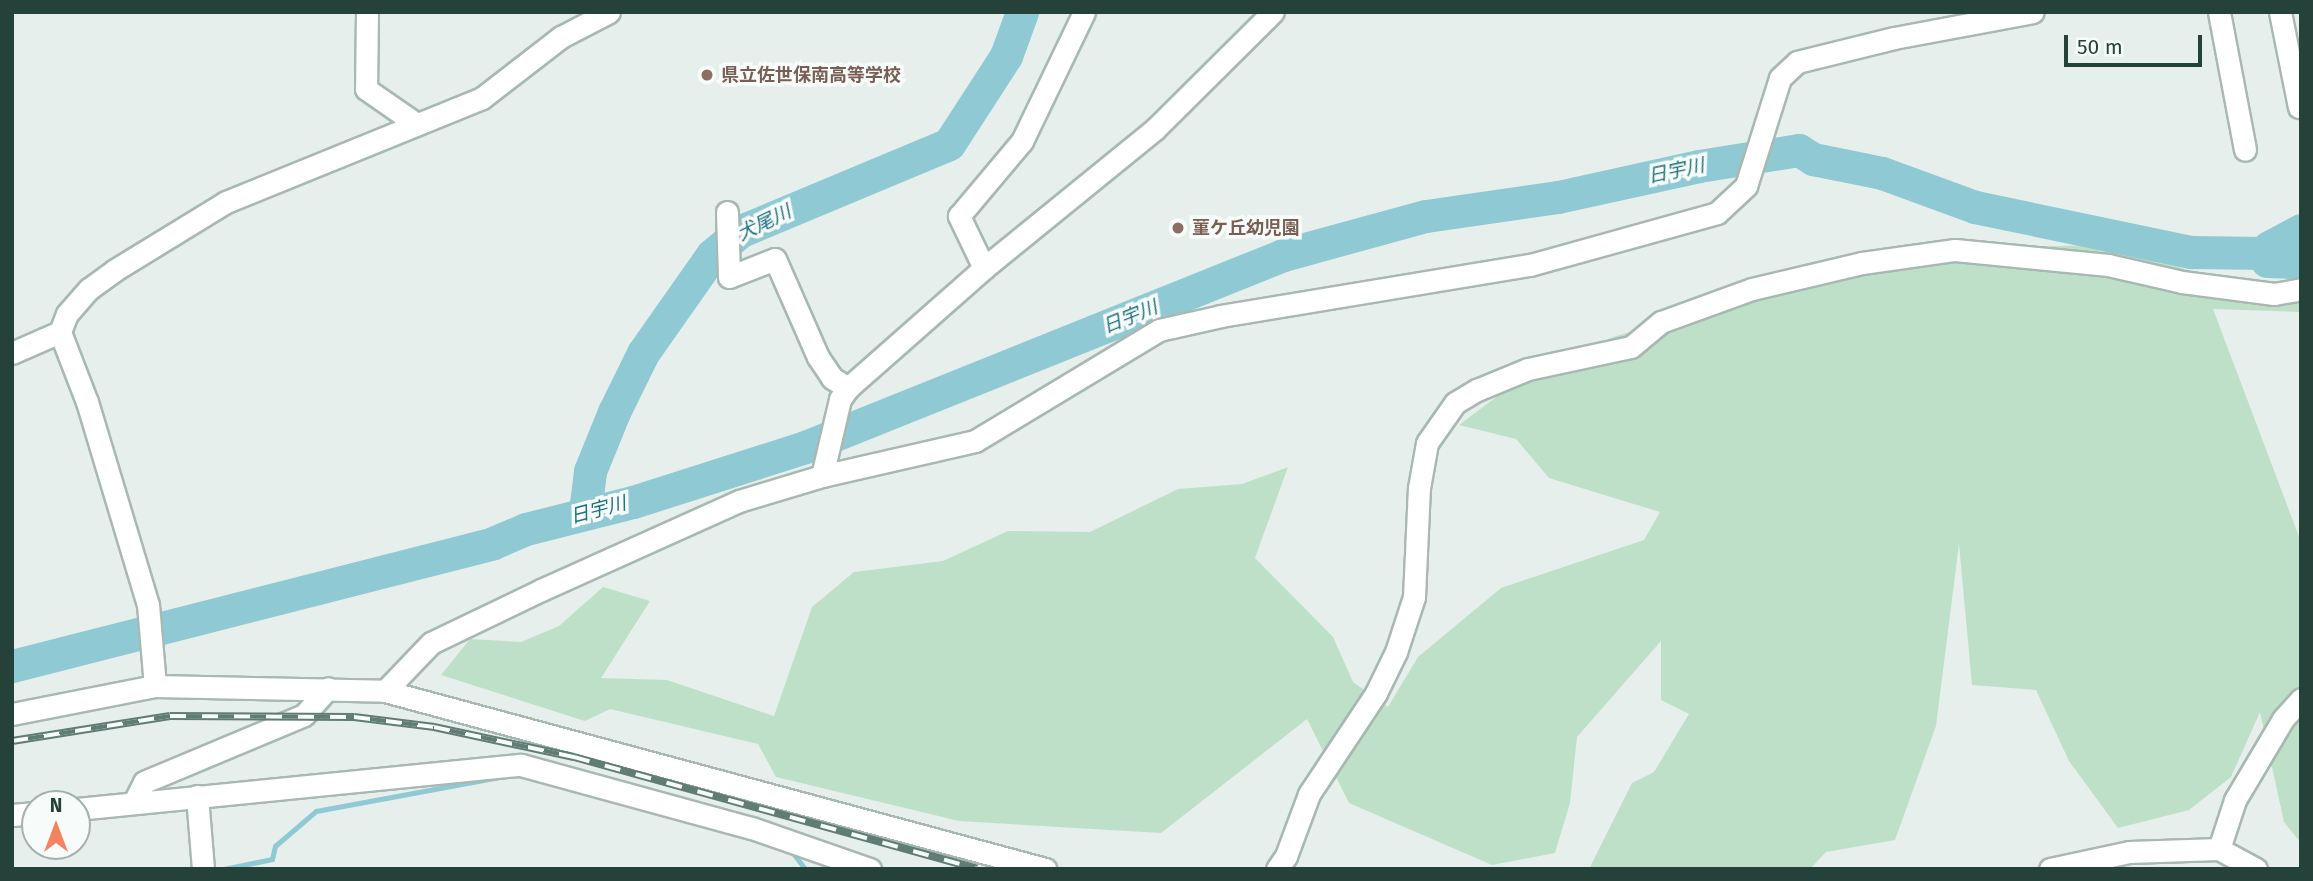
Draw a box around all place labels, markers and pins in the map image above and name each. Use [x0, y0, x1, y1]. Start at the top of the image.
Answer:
place label: 県立佐世保南高等学校 [721, 64, 901, 86]
marker: 県立佐世保南高等学校 [699, 67, 715, 83]
place label: 菫ケ丘幼児園 [1192, 217, 1300, 239]
marker: 菫ケ丘幼児園 [1170, 220, 1186, 236]

